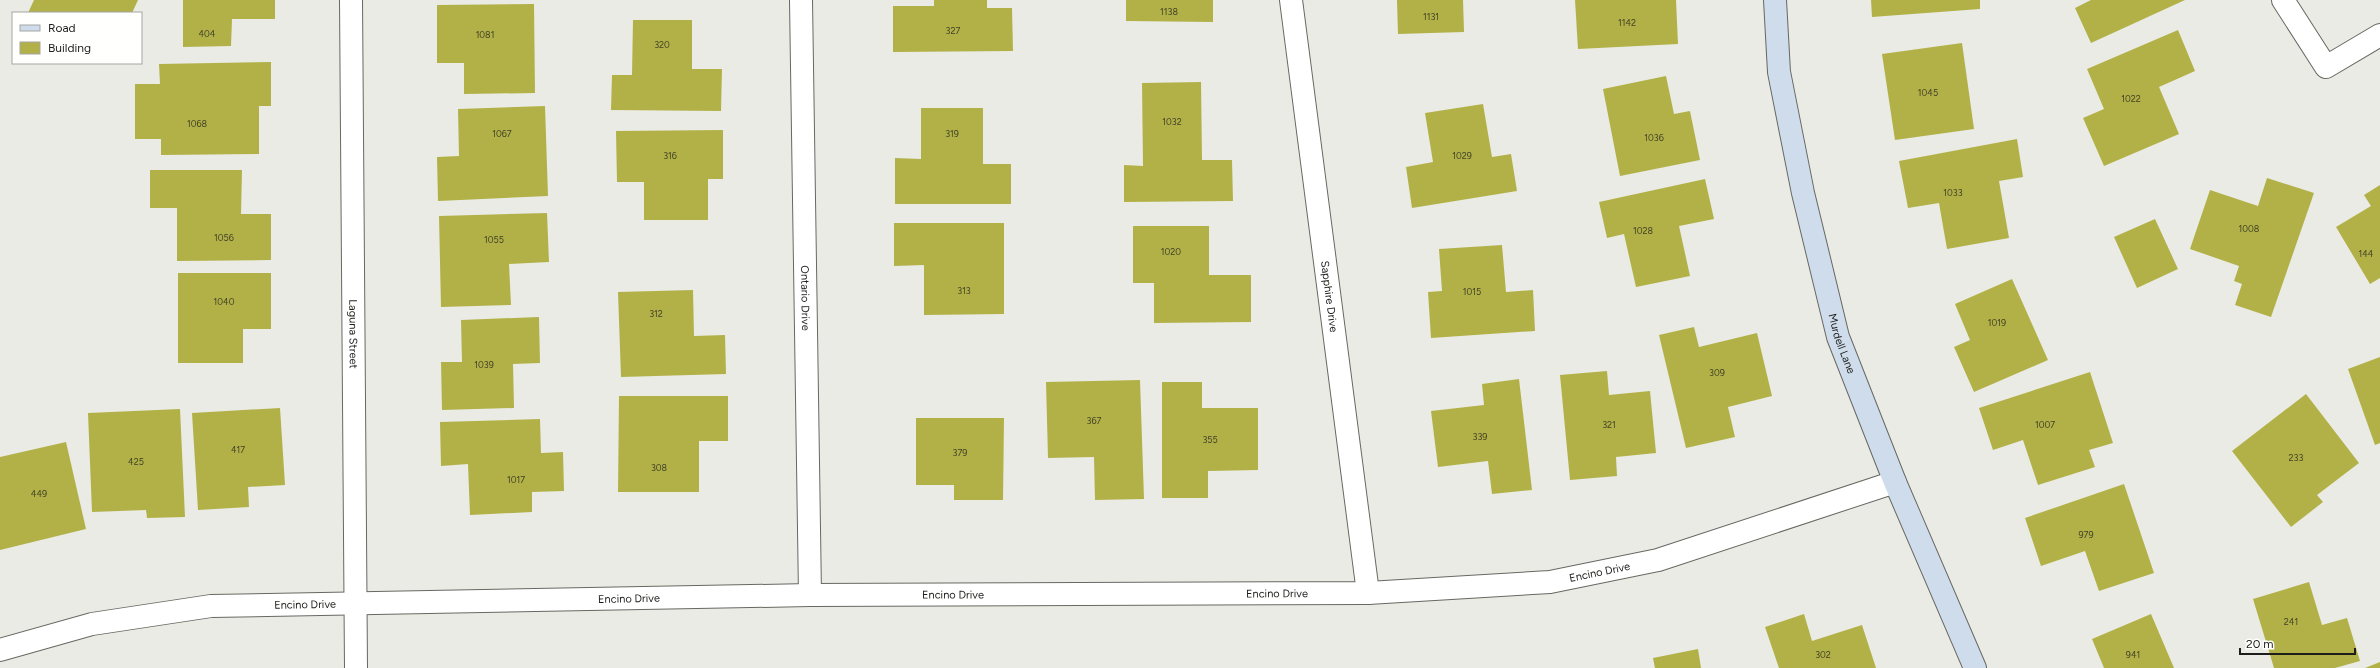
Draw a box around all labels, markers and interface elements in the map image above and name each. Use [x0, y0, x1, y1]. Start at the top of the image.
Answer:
house number: 1138 [1160, 6, 1178, 17]
house number: 1131 [1423, 11, 1439, 22]
legend [12, 12, 142, 64]
house number: 1142 [1618, 17, 1636, 28]
text: Road [48, 21, 76, 35]
house number: 327 [946, 25, 961, 36]
house number: 404 [199, 28, 216, 39]
house number: 1081 [476, 29, 494, 40]
house number: 320 [654, 39, 670, 50]
text: Building [48, 41, 91, 55]
house number: 1045 [1918, 87, 1938, 98]
house number: 1022 [2121, 93, 2141, 104]
house number: 1032 [1162, 116, 1182, 127]
house number: 1068 [187, 118, 208, 129]
house number: 1067 [492, 128, 512, 139]
house number: 319 [945, 128, 959, 139]
house number: 1036 [1644, 132, 1664, 143]
house number: 316 [663, 150, 677, 161]
house number: 1029 [1452, 150, 1472, 161]
house number: 1033 [1943, 187, 1963, 198]
house number: 1008 [2239, 223, 2260, 234]
house number: 1028 [1633, 225, 1653, 236]
house number: 1056 [214, 232, 234, 243]
house number: 1055 [484, 234, 504, 245]
house number: 1020 [1161, 246, 1181, 257]
house number: 144 [2359, 248, 2374, 259]
street label: Sapphire Drive [1318, 260, 1341, 333]
street label: Ontario Drive [799, 265, 813, 331]
house number: 313 [957, 285, 971, 296]
house number: 1015 [1463, 286, 1481, 297]
house number: 1040 [214, 296, 235, 307]
street label: Laguna Street [347, 299, 360, 369]
house number: 312 [649, 308, 663, 319]
street label: Murdell Lane [1826, 312, 1858, 375]
house number: 1019 [1988, 317, 2006, 328]
house number: 1039 [474, 359, 494, 370]
house number: 309 [1709, 367, 1725, 378]
house number: 367 [1087, 415, 1102, 426]
house number: 321 [1602, 419, 1616, 430]
house number: 1007 [2035, 419, 2055, 430]
house number: 339 [1473, 431, 1487, 442]
house number: 355 [1202, 434, 1218, 445]
house number: 417 [231, 444, 245, 455]
house number: 379 [953, 447, 967, 458]
house number: 233 [2289, 452, 2304, 463]
house number: 425 [128, 456, 144, 467]
house number: 308 [651, 462, 668, 473]
house number: 1017 [507, 474, 525, 485]
house number: 449 [31, 488, 47, 499]
house number: 979 [2078, 529, 2094, 540]
street label: Encino Drive [1568, 559, 1631, 584]
street label: Encino Drive [1246, 587, 1308, 600]
street label: Encino Drive [922, 588, 984, 601]
street label: Encino Drive [598, 591, 660, 605]
street label: Encino Drive [274, 597, 336, 611]
house number: 241 [2284, 616, 2298, 627]
scale bar [2240, 630, 2355, 656]
text: 20 m [2246, 637, 2274, 651]
house number: 302 [1815, 649, 1831, 660]
house number: 941 [2126, 649, 2140, 660]

